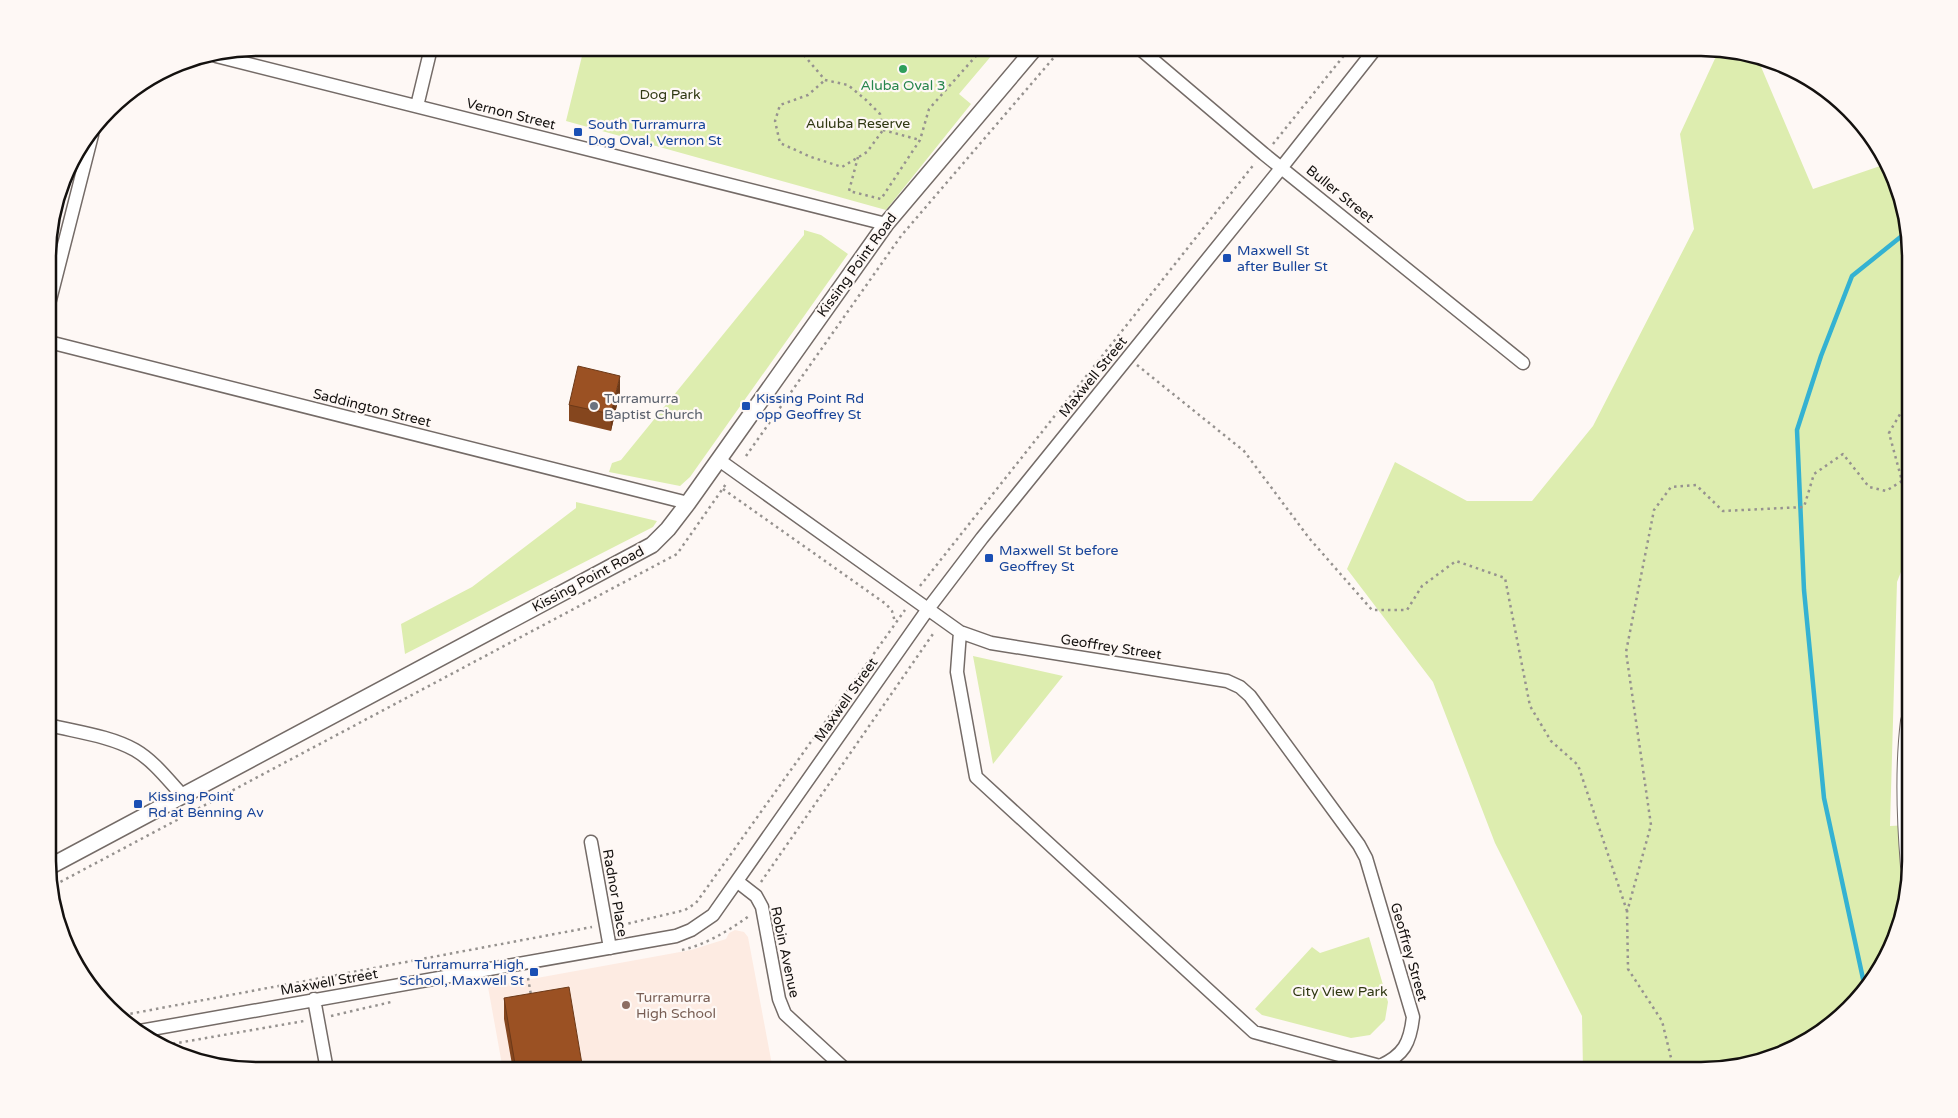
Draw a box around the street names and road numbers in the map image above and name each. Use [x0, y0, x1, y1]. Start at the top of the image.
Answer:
street label: Vernon Street [465, 95, 558, 133]
street label: Buller Street [1303, 162, 1378, 227]
street label: Kissing Point Road [814, 210, 900, 320]
street label: Maxwell Street [1055, 333, 1131, 421]
street label: Saddington Street [311, 385, 433, 431]
street label: Kissing Point Road [529, 542, 647, 616]
street label: Geoffrey Street [1059, 631, 1163, 663]
street label: Maxwell Street [811, 654, 882, 745]
street label: Radnor Place [599, 848, 631, 938]
street label: Geoffrey Street [1387, 901, 1431, 1004]
street label: Robin Avenue [767, 905, 803, 999]
street label: Maxwell Street [279, 965, 380, 999]

